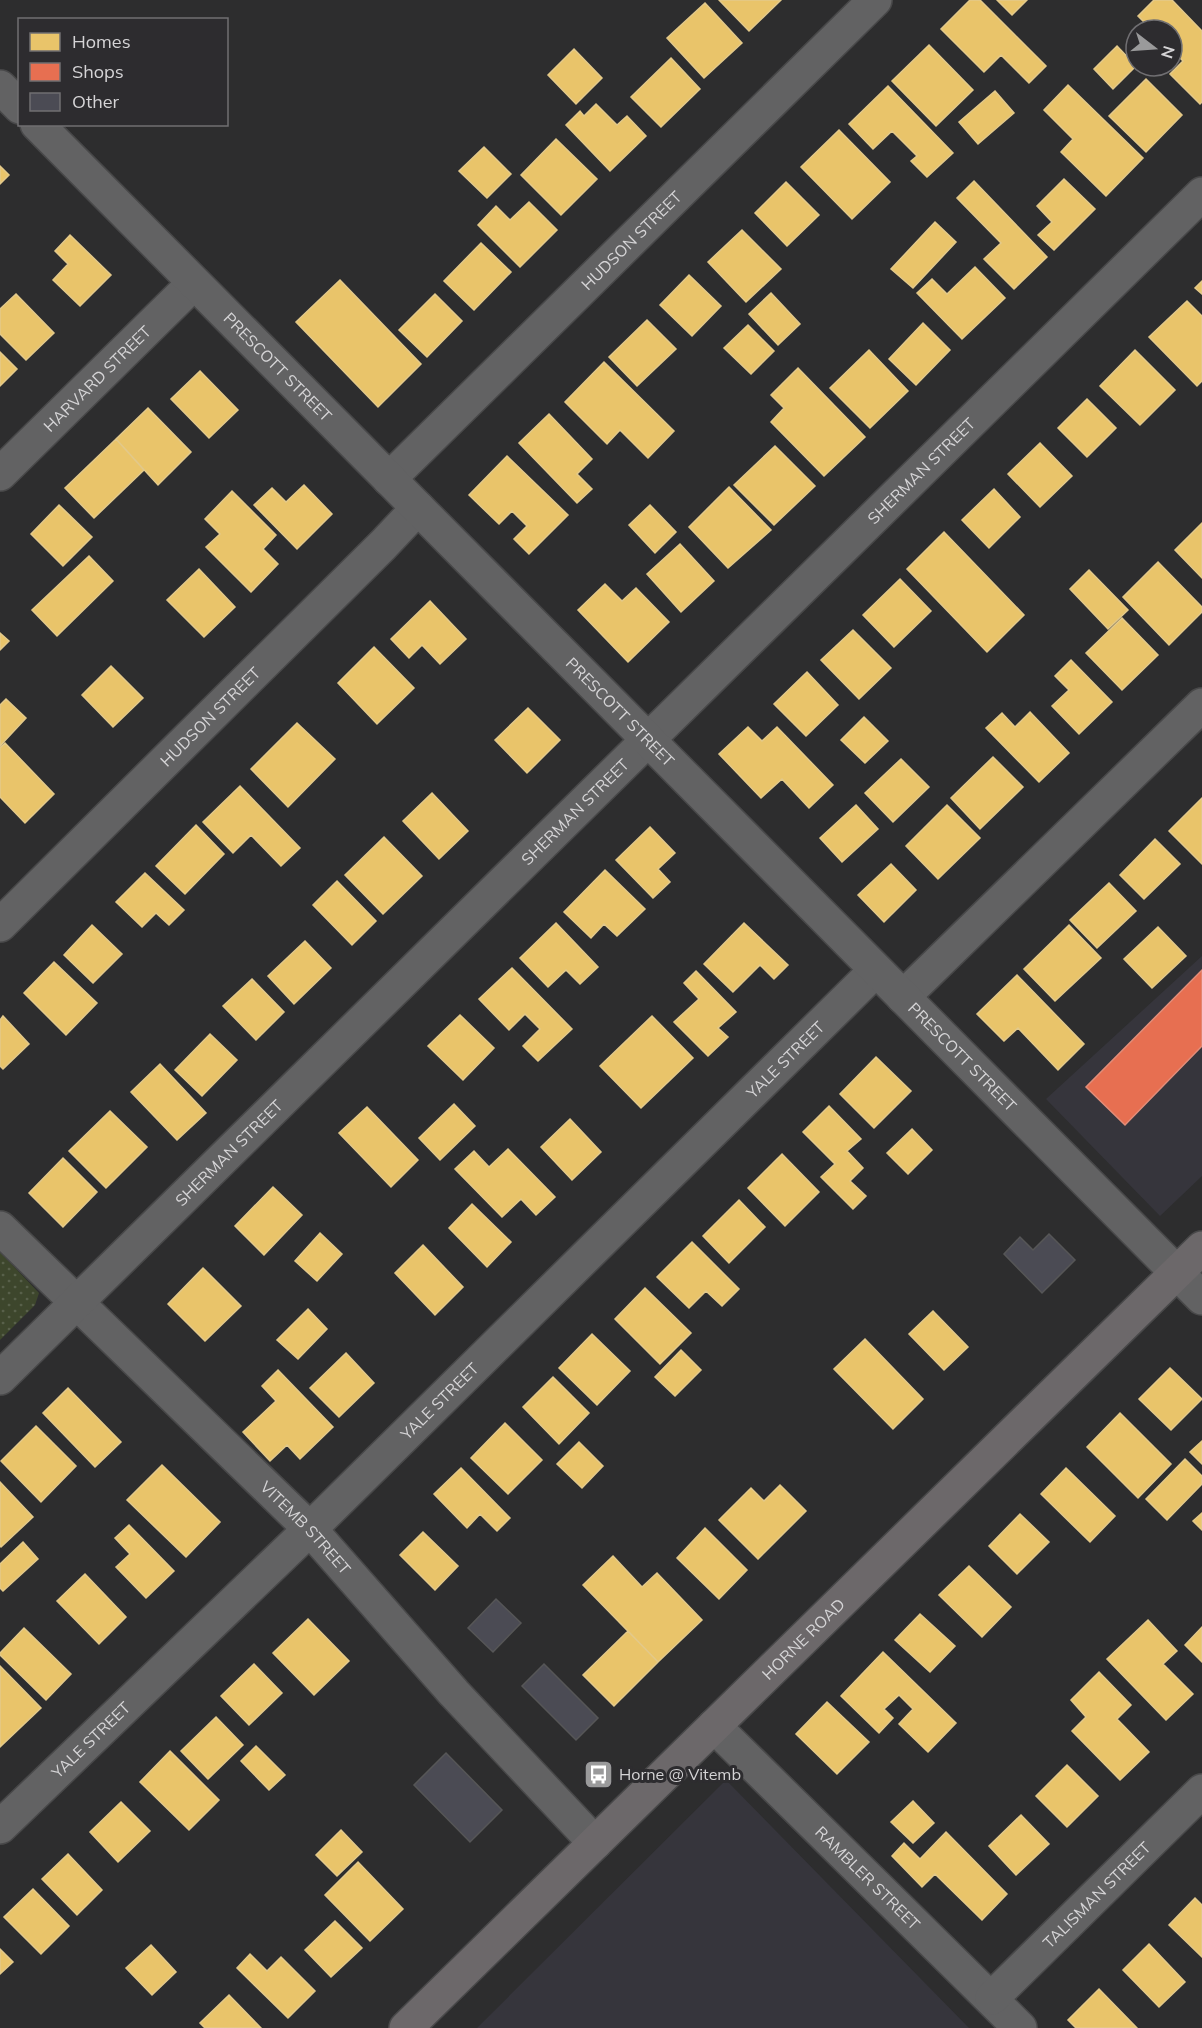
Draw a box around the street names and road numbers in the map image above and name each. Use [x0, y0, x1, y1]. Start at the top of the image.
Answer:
street label: HUDSON STREET [577, 186, 686, 294]
street label: PRESCOTT STREET [220, 308, 336, 426]
street label: HARVARD STREET [39, 321, 155, 436]
street label: SHERMAN STREET [863, 413, 979, 528]
street label: PRESCOTT STREET [562, 653, 679, 771]
street label: HUDSON STREET [156, 662, 265, 771]
street label: SHERMAN STREET [517, 754, 633, 869]
street label: PRESCOTT STREET [904, 998, 1021, 1116]
street label: YALE STREET [741, 1017, 829, 1103]
street label: SHERMAN STREET [171, 1095, 287, 1210]
street label: YALE STREET [396, 1358, 483, 1445]
street label: VITEMB STREET [256, 1476, 355, 1579]
street label: HORNE ROAD [758, 1594, 849, 1684]
street label: YALE STREET [47, 1697, 135, 1783]
street label: RAMBLER STREET [811, 1822, 925, 1934]
street label: TALISMAN STREET [1039, 1837, 1155, 1952]

